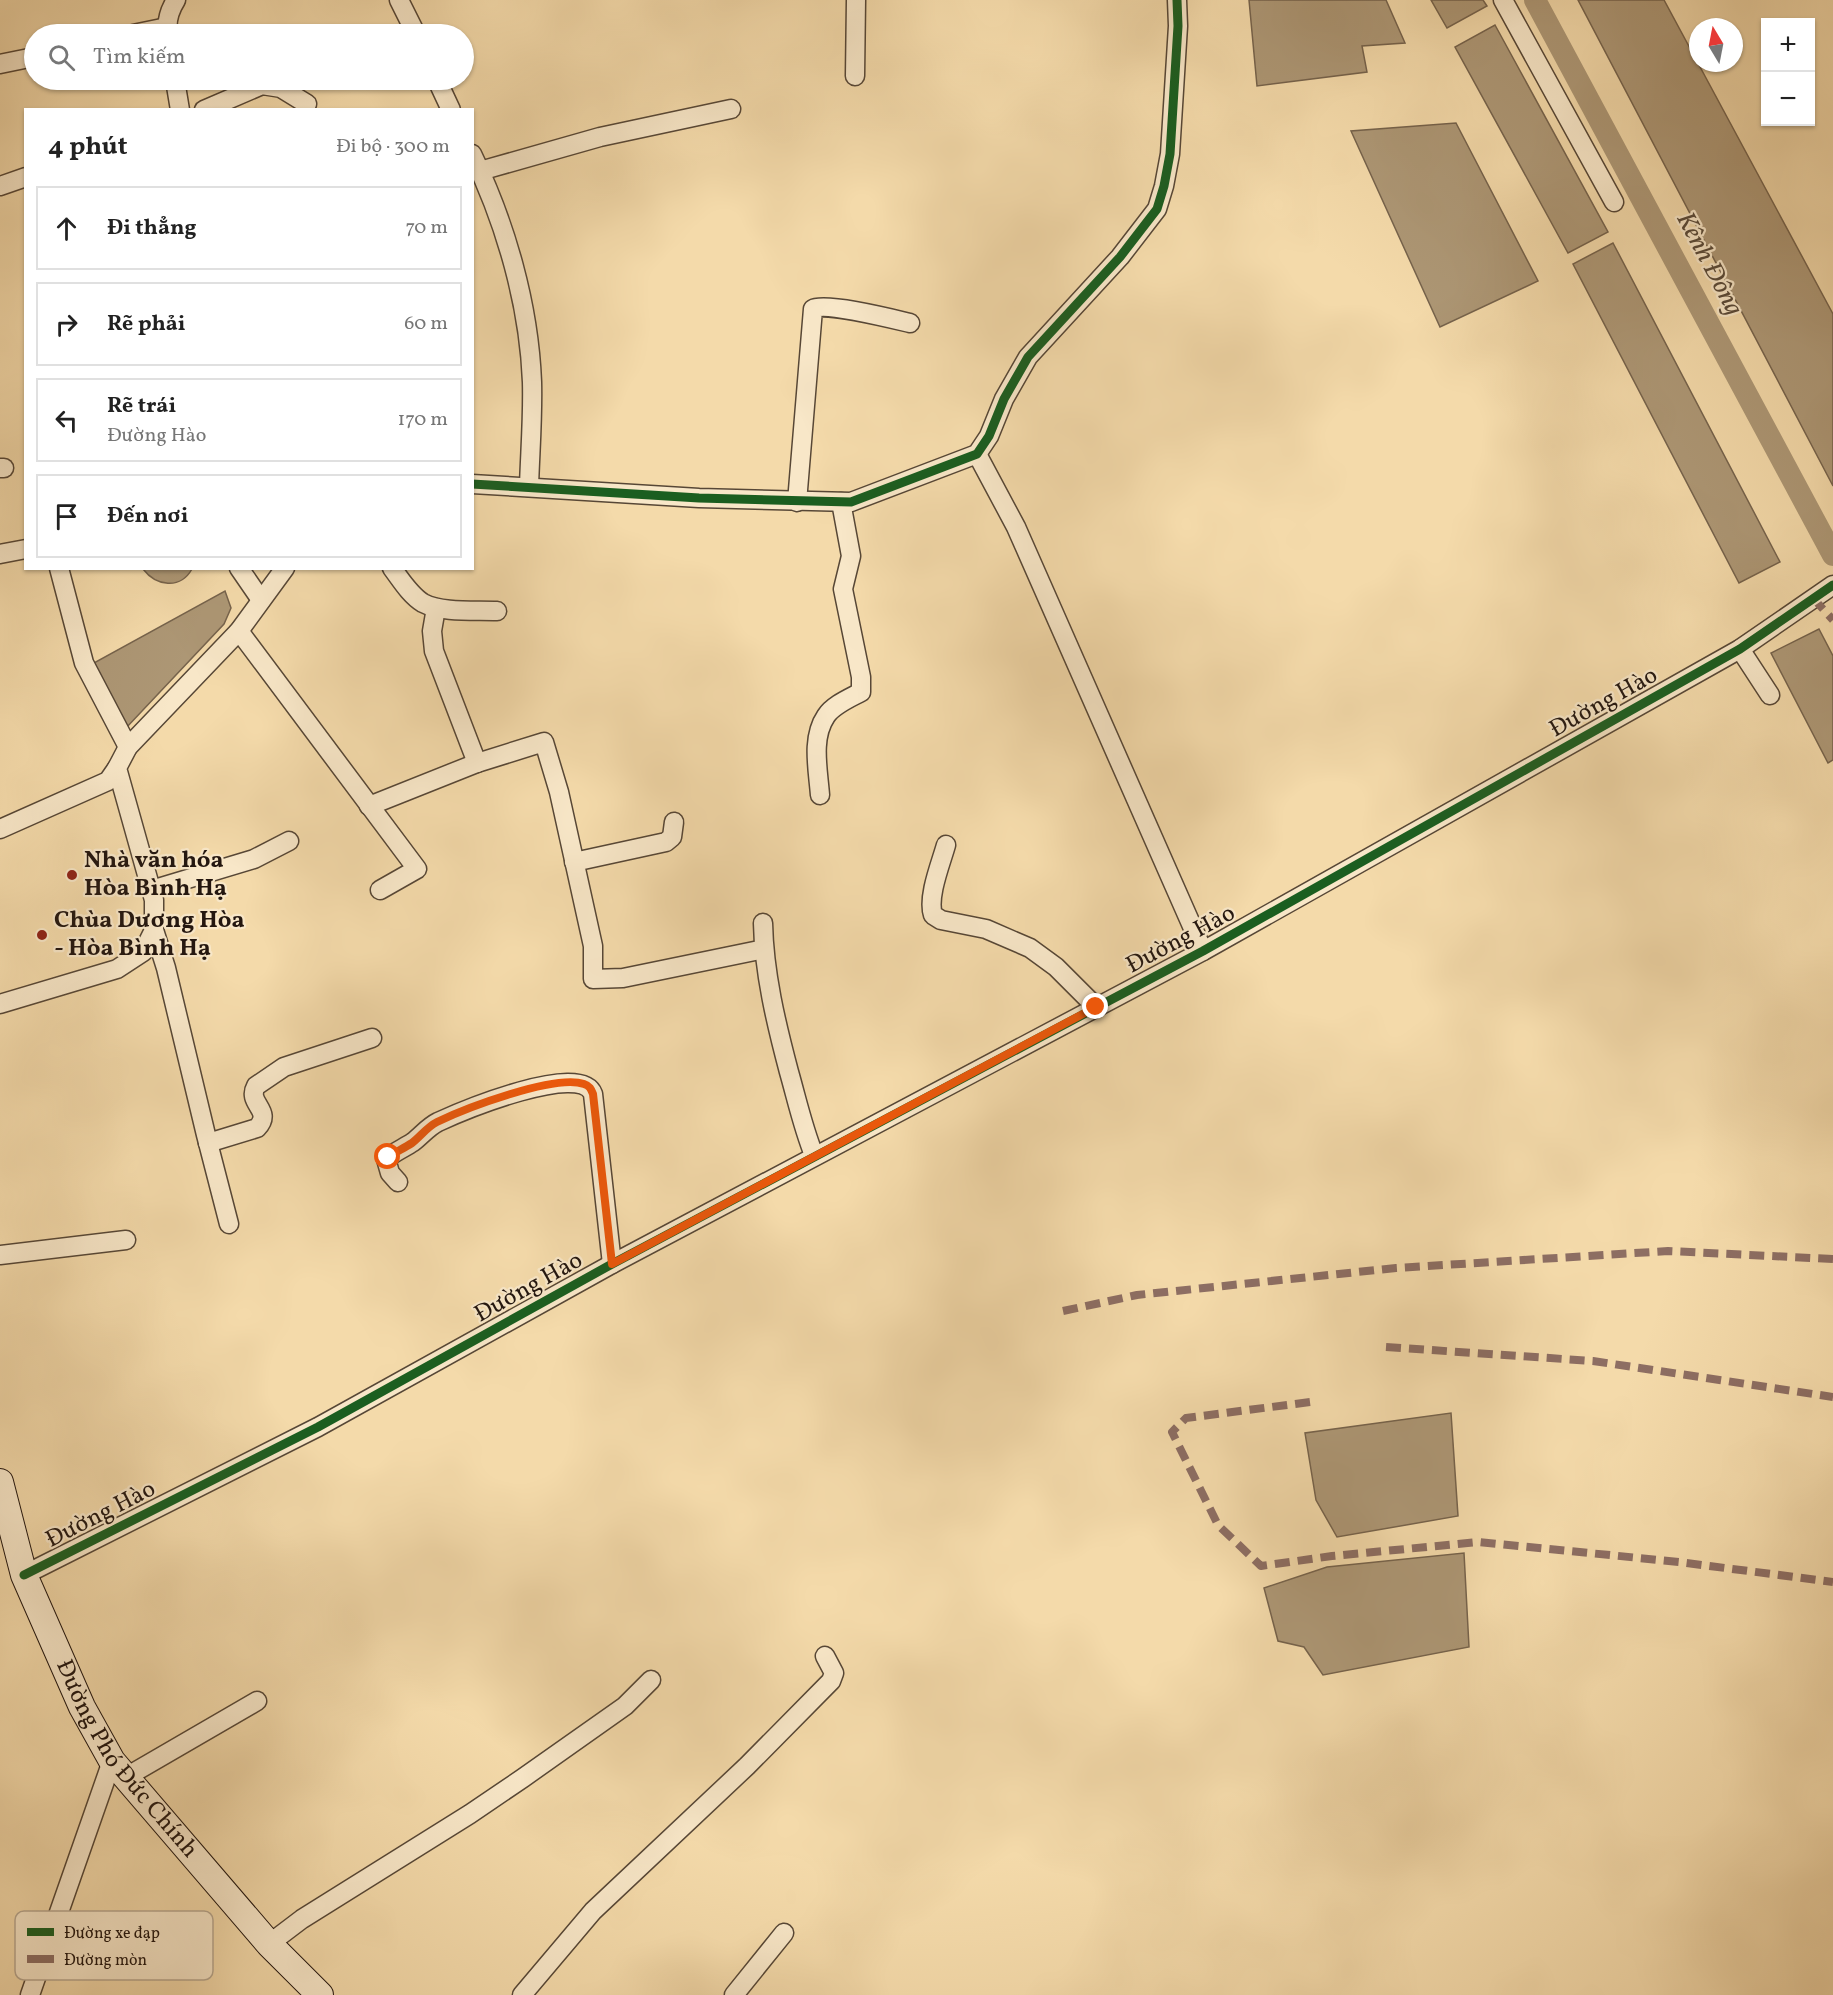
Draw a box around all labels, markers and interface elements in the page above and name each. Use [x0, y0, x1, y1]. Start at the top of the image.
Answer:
north arrow [1689, 18, 1743, 72]
map controls [1761, 18, 1815, 126]
button: + [1761, 18, 1815, 72]
search box [24, 24, 474, 90]
icon: search [45, 41, 78, 74]
text: Tìm kiếm [93, 42, 186, 73]
button: − [1761, 72, 1815, 126]
text: 4 phút [48, 129, 127, 165]
text: Đi bộ · 300 m [336, 133, 450, 161]
water label: Kênh Đông [1667, 206, 1751, 322]
icon: ahead [50, 212, 83, 245]
text: Đi thẳng [107, 213, 197, 244]
text: 70 m [405, 214, 448, 242]
icon: right [50, 308, 83, 341]
text: Rẽ phải [107, 309, 186, 340]
text: 60 m [404, 310, 448, 338]
text: Rẽ trái [107, 391, 176, 422]
icon: left [50, 404, 83, 437]
text: 170 m [398, 406, 448, 434]
text: Đường Hào [107, 422, 206, 450]
icon: arrive [50, 500, 83, 533]
text: Đến nơi [107, 501, 189, 532]
street label: Đường Hào [1544, 659, 1664, 747]
place label: Nhà văn hóa Hòa Bình Hạ [84, 844, 227, 906]
marker: Nhà văn hóa Hòa Bình Hạ [65, 868, 79, 882]
street label: Đường Hào [1120, 897, 1242, 983]
place label: Chùa Dương Hòa - Hòa Bình Hạ [54, 904, 245, 966]
marker: Chùa Dương Hòa - Hòa Bình Hạ [35, 928, 49, 942]
route end [1082, 993, 1108, 1019]
route start [374, 1143, 400, 1169]
street label: Đường Hào [469, 1244, 589, 1332]
street label: Đường Hào [40, 1473, 162, 1557]
street label: Đường Phó Đức Chính [46, 1654, 205, 1866]
legend [15, 1911, 213, 1980]
text: Đường xe đạp [64, 1923, 160, 1945]
text: Đường mòn [64, 1950, 147, 1972]

